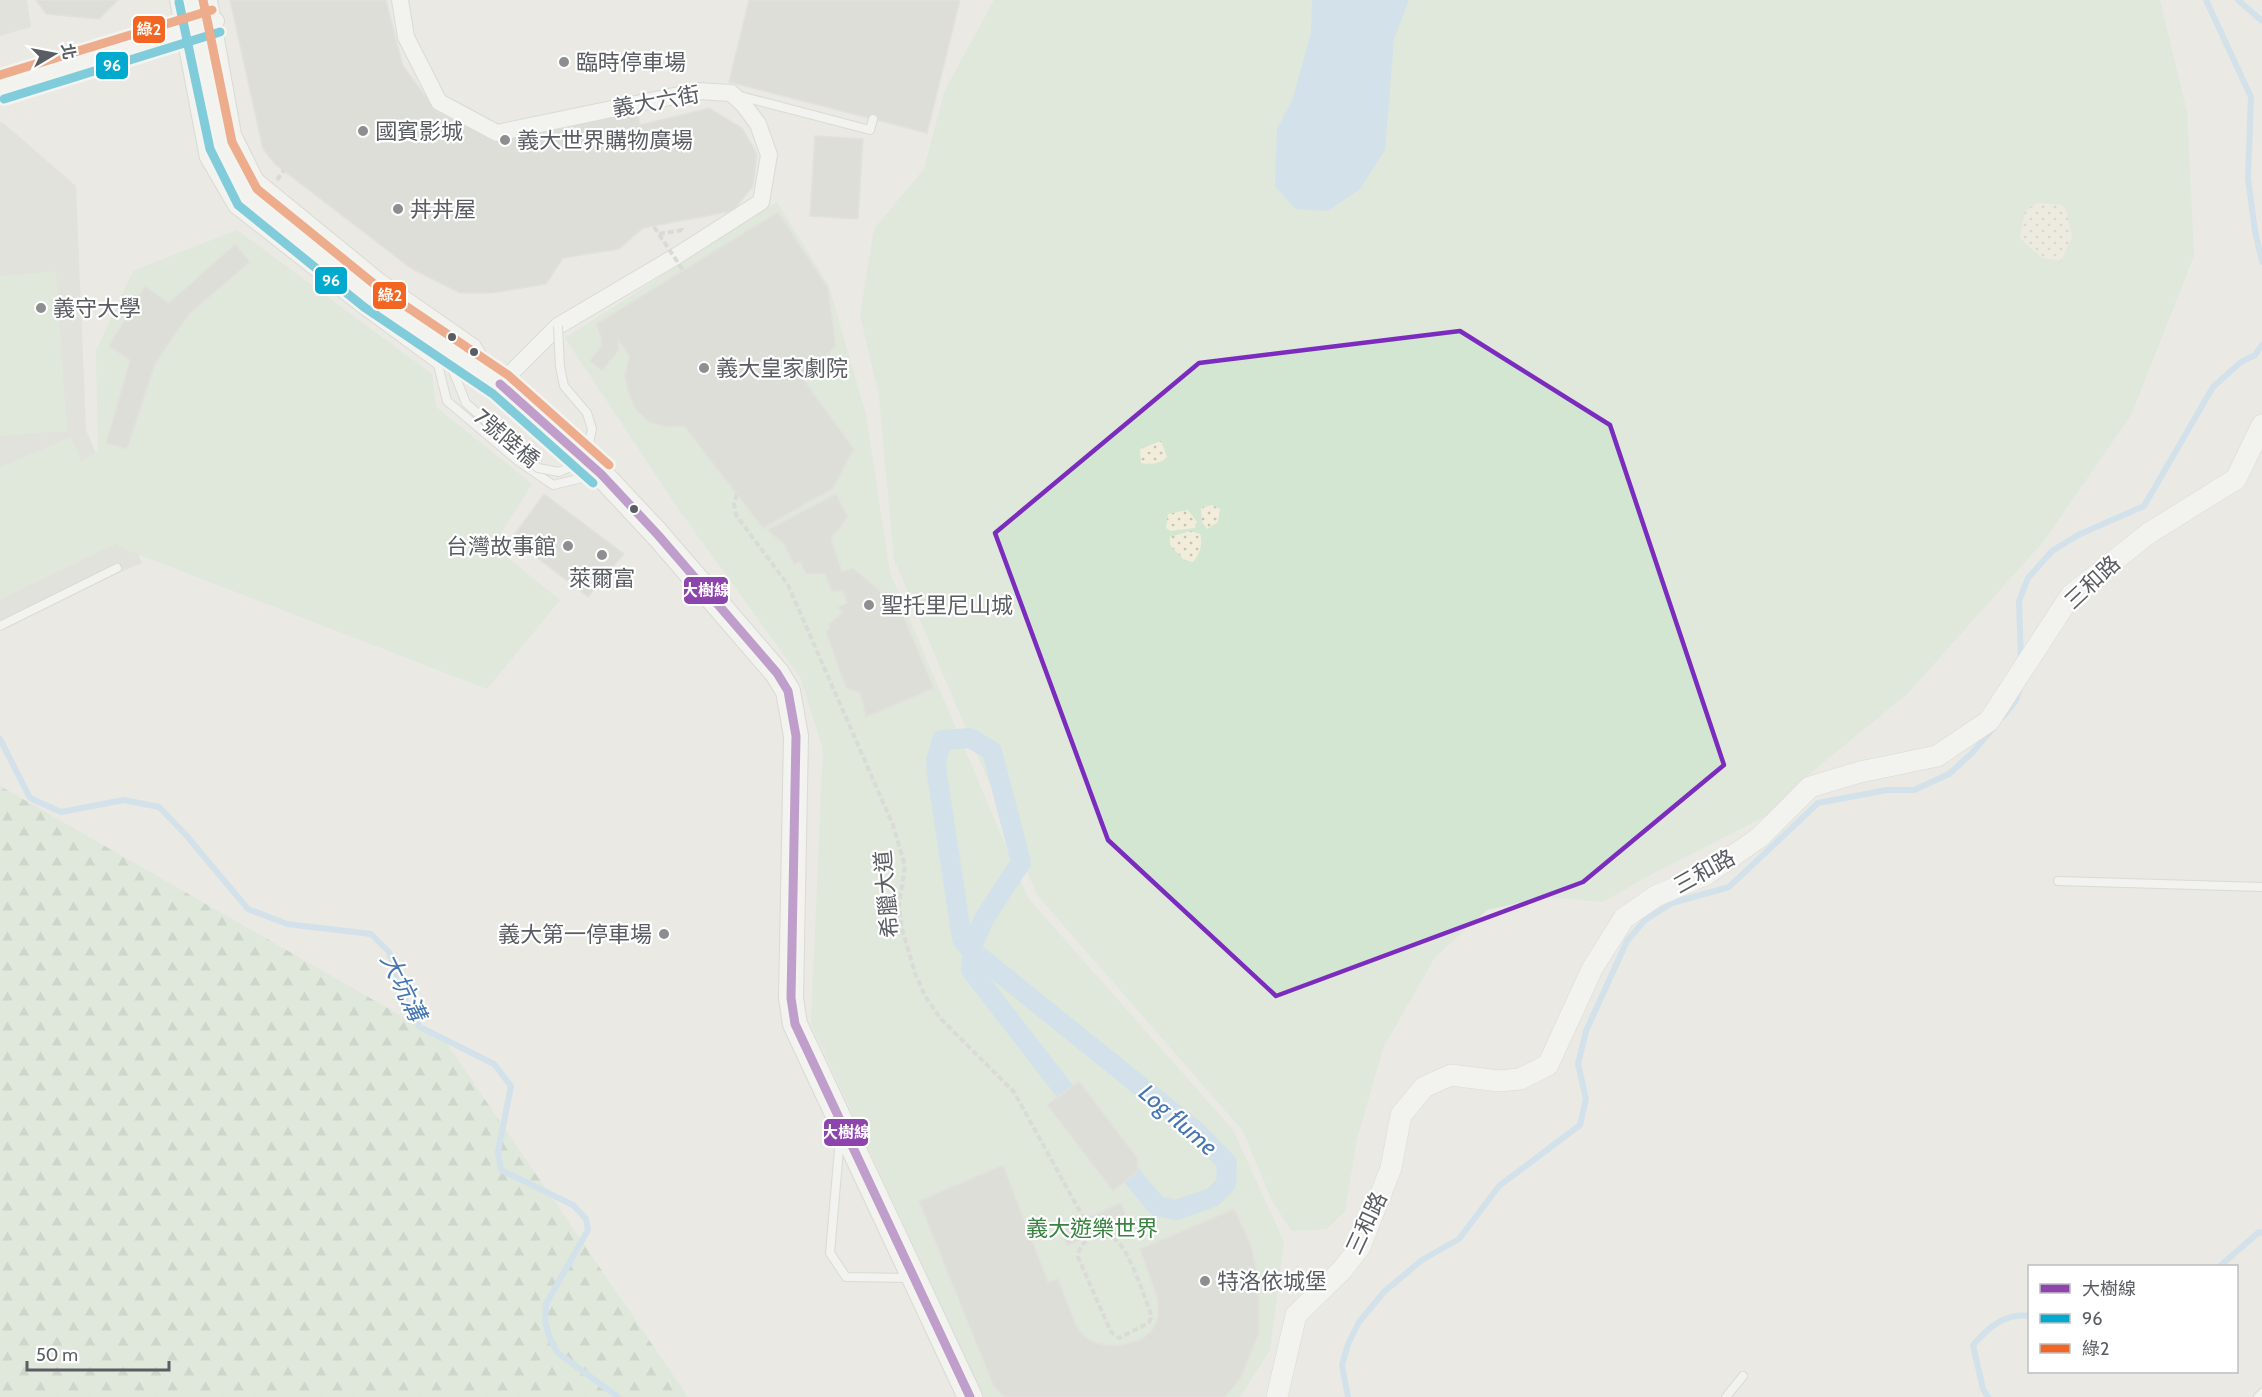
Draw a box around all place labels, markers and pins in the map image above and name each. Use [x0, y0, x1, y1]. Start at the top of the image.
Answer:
place label: 臨時停車場 [576, 49, 686, 76]
marker: 臨時停車場 [557, 55, 571, 69]
place label: 國賓影城 [375, 118, 463, 145]
marker: 國賓影城 [356, 124, 370, 138]
place label: 義大世界購物廣場 [517, 127, 693, 154]
marker: 義大世界購物廣場 [498, 133, 512, 147]
place label: 丼丼屋 [410, 196, 476, 223]
marker: 丼丼屋 [391, 202, 405, 216]
place label: 義守大學 [53, 295, 141, 322]
marker: 義守大學 [34, 301, 48, 315]
unlabelled marker [446, 331, 458, 343]
unlabelled marker [468, 346, 480, 358]
place label: 義大皇家劇院 [716, 355, 848, 382]
marker: 義大皇家劇院 [697, 361, 711, 375]
unlabelled marker [628, 503, 640, 515]
place label: 台灣故事館 [446, 533, 556, 560]
marker: 台灣故事館 [561, 539, 575, 553]
marker: 萊爾富 [595, 548, 609, 562]
place label: 萊爾富 [569, 565, 635, 592]
place label: 聖托里尼山城 [881, 592, 1013, 619]
marker: 聖托里尼山城 [862, 598, 876, 612]
place label: 義大第一停車場 [498, 921, 652, 948]
marker: 義大第一停車場 [657, 927, 671, 941]
place label: 特洛依城堡 [1217, 1268, 1327, 1295]
marker: 特洛依城堡 [1198, 1274, 1212, 1288]

